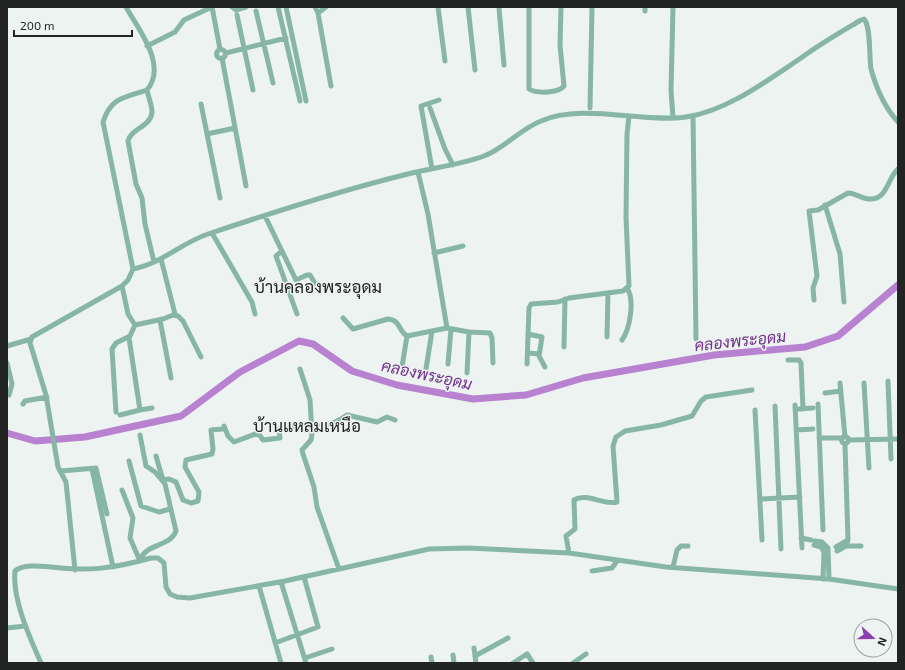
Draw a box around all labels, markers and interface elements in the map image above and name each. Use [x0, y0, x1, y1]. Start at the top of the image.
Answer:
scale bar [14, 12, 132, 38]
text: 200 m [20, 18, 54, 32]
district label: บ้านคลองพระอุดม [254, 276, 382, 299]
water label: คลองพระอุดม [693, 326, 787, 357]
water label: คลองพระอุดม [379, 355, 474, 396]
district label: บ้านแหลมเหนือ [253, 415, 361, 435]
north arrow [853, 618, 893, 658]
text: N [875, 636, 890, 648]

